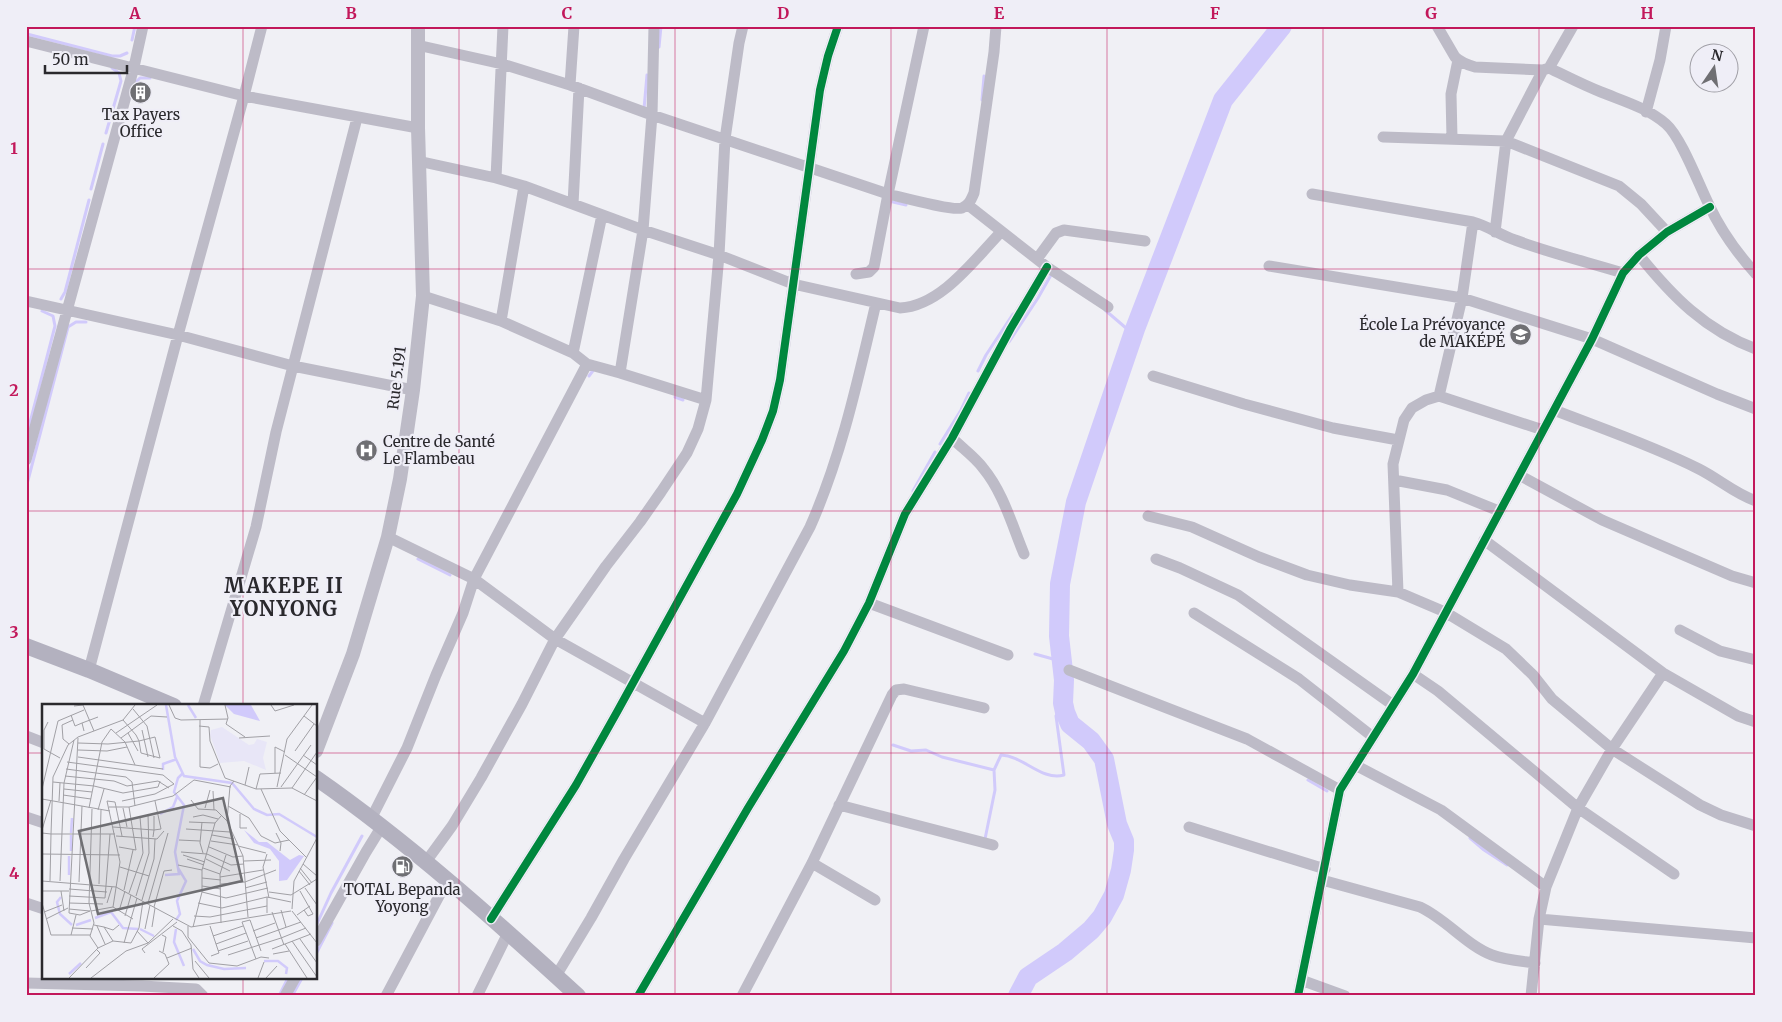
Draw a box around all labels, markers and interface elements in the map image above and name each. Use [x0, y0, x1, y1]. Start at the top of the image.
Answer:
text: A [128, 3, 141, 23]
text: B [345, 3, 357, 23]
text: C [562, 3, 572, 23]
text: D [777, 3, 789, 23]
text: E [994, 3, 1005, 23]
text: F [1210, 3, 1220, 23]
text: G [1425, 3, 1437, 23]
text: H [1640, 3, 1654, 23]
scale bar [45, 42, 128, 74]
north arrow [1690, 42, 1740, 92]
text: N [1710, 45, 1724, 65]
text: 50 m [52, 50, 89, 69]
building icon: Tax Payers Office [129, 80, 153, 104]
place label: Tax Payers Office [102, 105, 180, 141]
text: 1 [10, 138, 18, 158]
place label: École La Prévoyance de MAKÉPÉ [1359, 314, 1505, 351]
school or university icon: École La Prévoyance de MAKÉPÉ [1509, 322, 1533, 346]
street label: Rue 5.191 [383, 345, 410, 411]
text: 2 [9, 380, 19, 400]
place label: Centre de Santé Le Flambeau [383, 432, 495, 468]
hospital icon: Centre de Santé Le Flambeau [355, 439, 379, 463]
district label: MAKEPE II YONYONG [224, 573, 344, 621]
text: 3 [9, 622, 19, 642]
inset map [42, 704, 318, 980]
fuel station icon: TOTAL Bepanda Yoyong [390, 855, 414, 879]
text: 4 [9, 863, 19, 883]
place label: TOTAL Bepanda Yoyong [343, 880, 461, 916]

